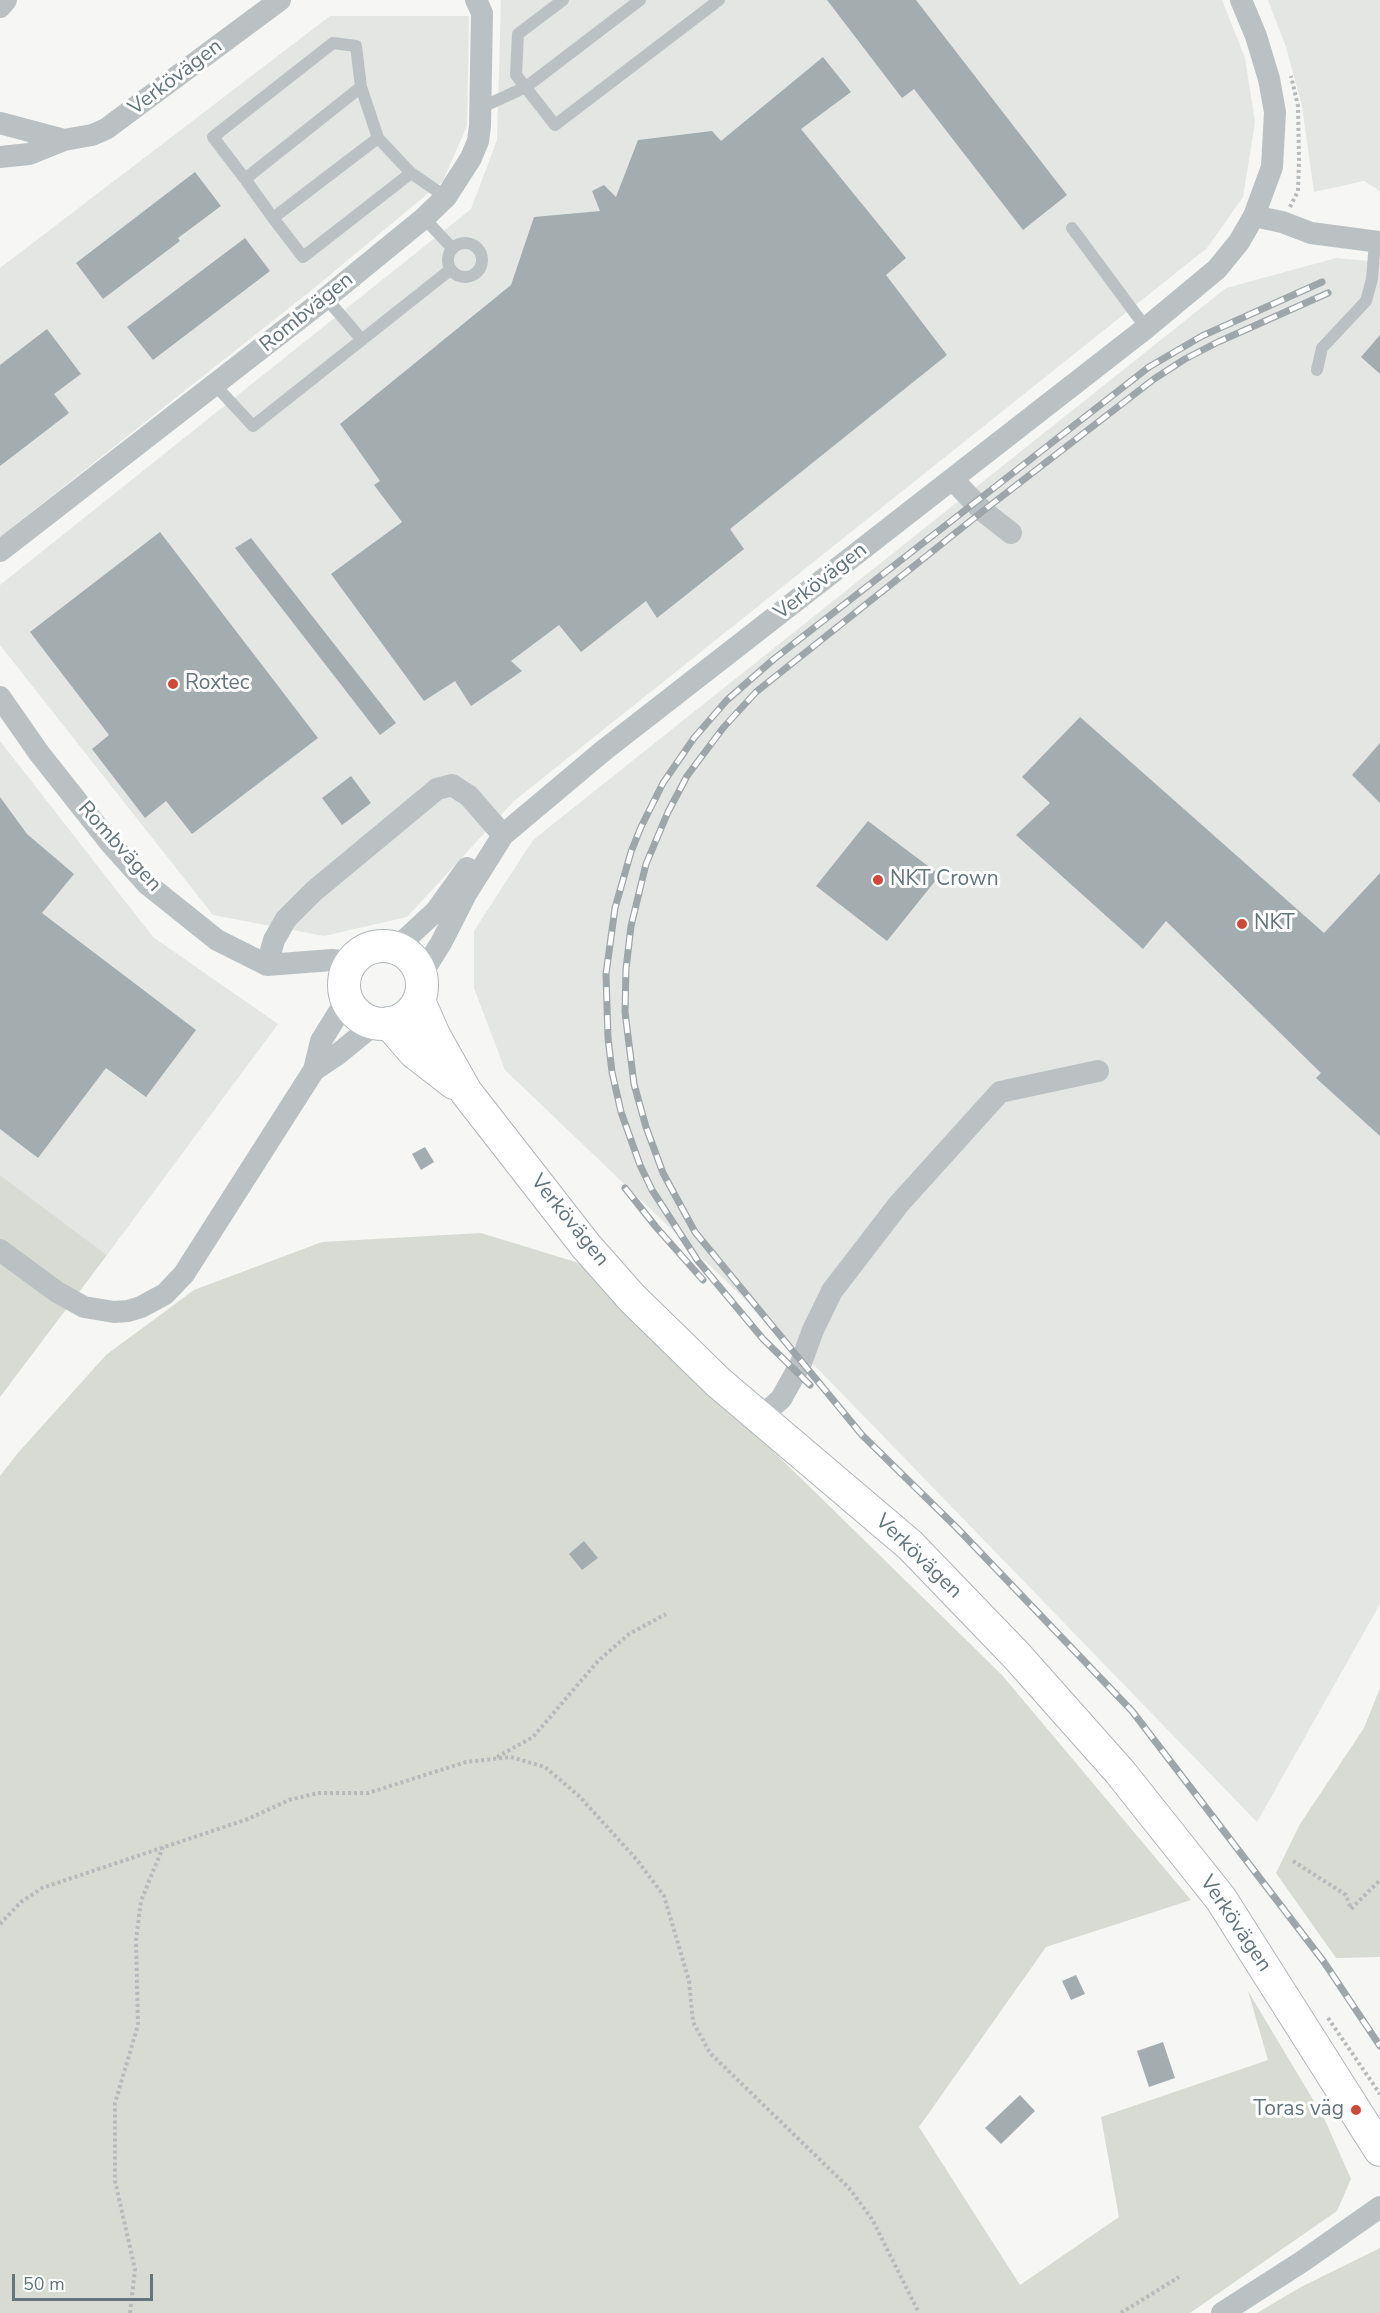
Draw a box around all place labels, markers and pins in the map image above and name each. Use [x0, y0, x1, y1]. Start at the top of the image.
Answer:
place label: Roxtec [185, 671, 249, 697]
marker: Roxtec [166, 677, 180, 691]
place label: NKT Crown [890, 867, 999, 893]
marker: NKT Crown [871, 873, 885, 887]
place label: NKT [1254, 911, 1295, 937]
marker: NKT [1235, 917, 1249, 931]
place label: Toras väg [1253, 2097, 1344, 2123]
marker: Toras väg [1349, 2103, 1363, 2117]

